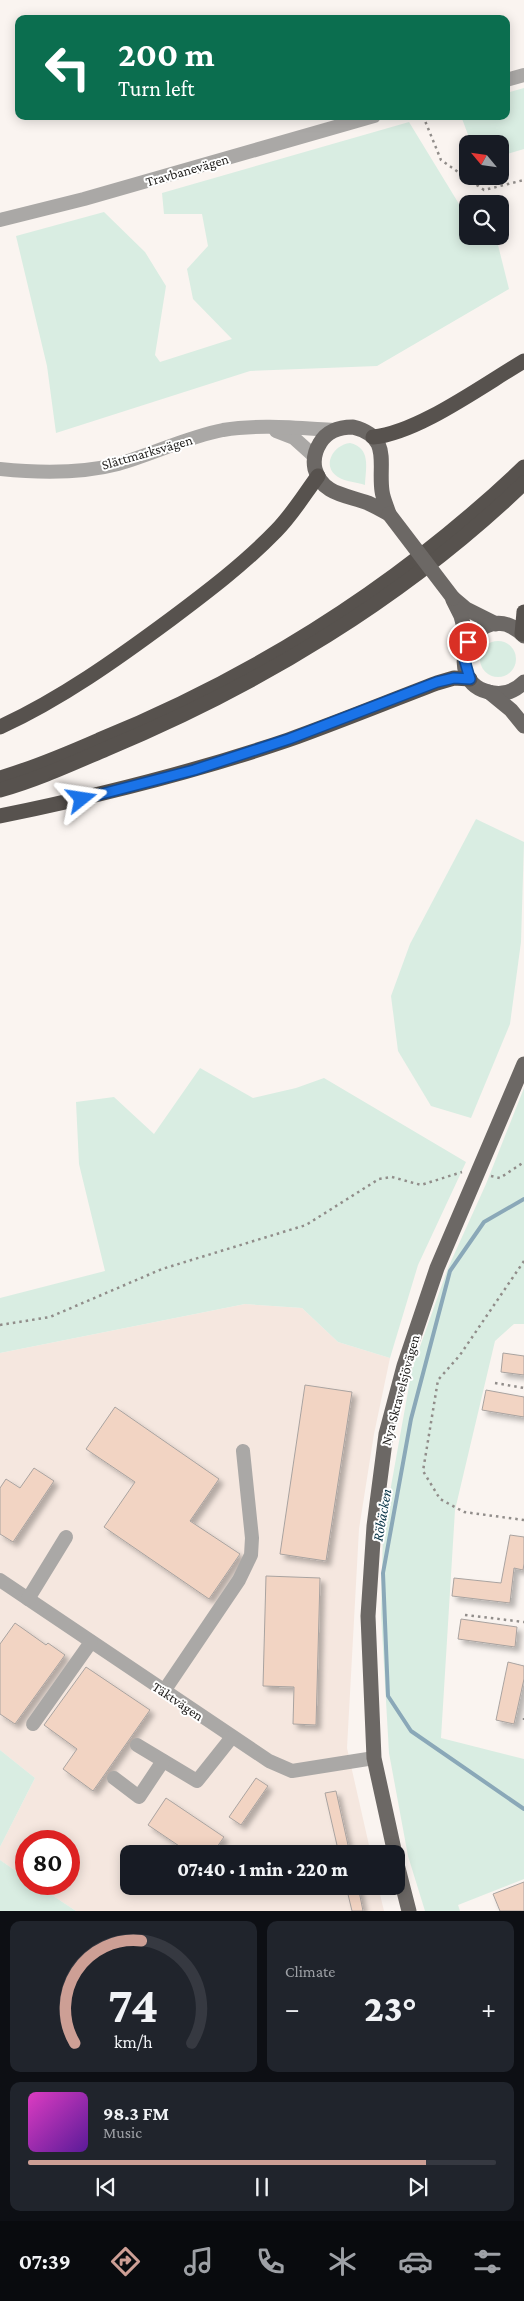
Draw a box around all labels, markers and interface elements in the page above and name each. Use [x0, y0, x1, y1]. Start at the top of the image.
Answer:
icon: left [35, 35, 100, 100]
text: 200 m [118, 35, 215, 74]
text: Turn left [118, 76, 195, 101]
north arrow [459, 135, 509, 185]
map controls [459, 135, 509, 245]
street label: Travbanevägen [144, 150, 231, 189]
button: search [459, 195, 509, 245]
street label: Slättmarksvägen [100, 431, 195, 473]
pin [447, 621, 489, 663]
icon: arrive [454, 628, 482, 656]
position arrow [55, 772, 107, 824]
street label: Nya Skravelsjövägen [378, 1332, 424, 1447]
water label: Röbäcken [370, 1487, 395, 1543]
street label: Täktvägen [149, 1678, 207, 1724]
speed limit sign: 80 [15, 1830, 80, 1895]
text: 07:40 · 1 min · 220 m [177, 1859, 348, 1880]
text: Climate [285, 1963, 335, 1980]
text: 74 [108, 1975, 159, 2033]
text: 23° [364, 1987, 417, 2029]
text: − [285, 1993, 300, 2024]
text: + [481, 1993, 496, 2024]
text: km/h [114, 2032, 153, 2052]
text: 98.3 FM [103, 2103, 169, 2124]
text: Music [103, 2124, 142, 2141]
icon: previous [92, 2173, 120, 2201]
icon: pause [248, 2173, 276, 2201]
icon: next [404, 2173, 432, 2201]
icon: directions [108, 2244, 143, 2279]
icon: music [181, 2244, 216, 2279]
icon: phone [253, 2244, 288, 2279]
icon: climate [325, 2244, 360, 2279]
icon: car [398, 2244, 433, 2279]
icon: filters [470, 2244, 505, 2279]
text: 07:39 [19, 2249, 71, 2274]

